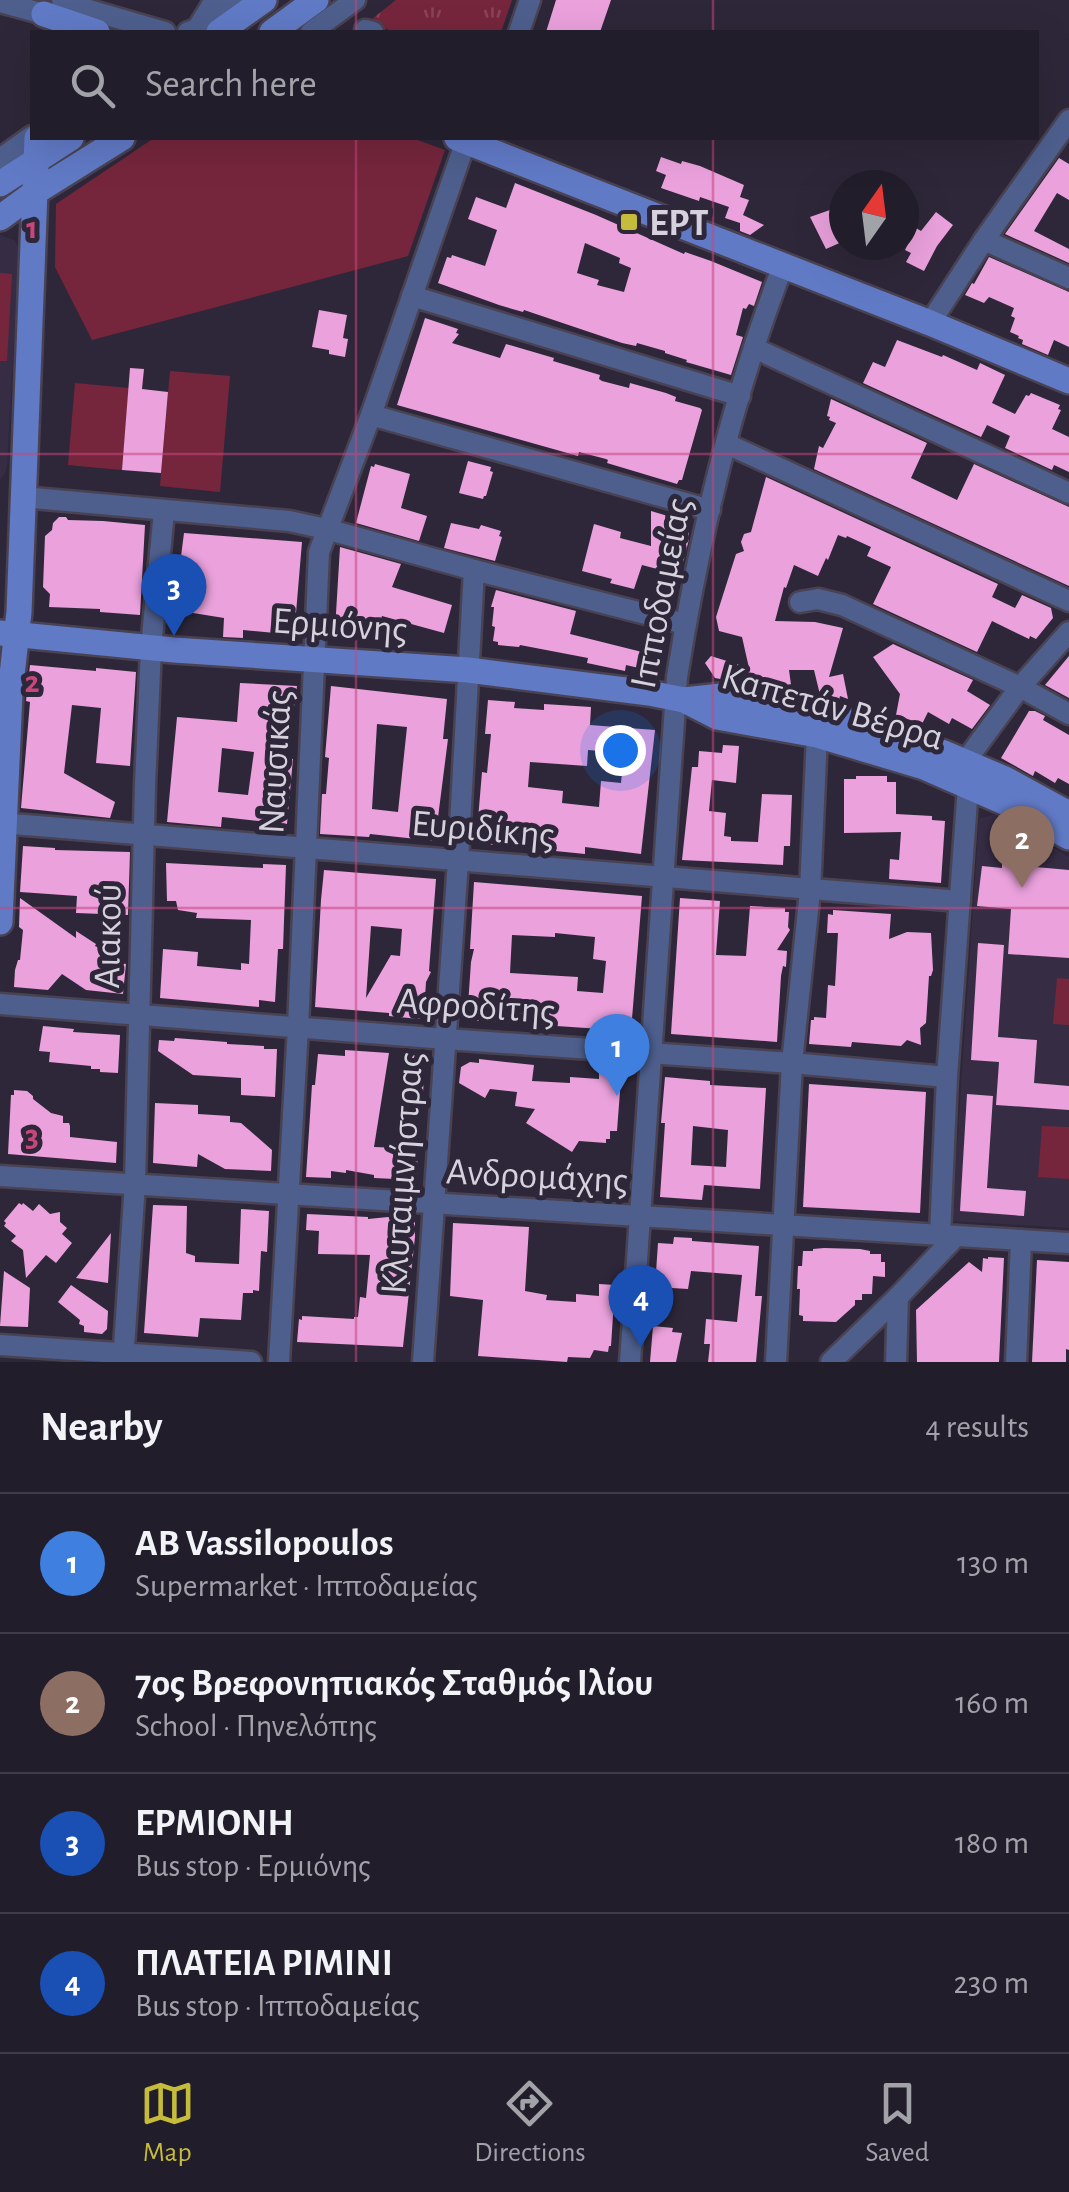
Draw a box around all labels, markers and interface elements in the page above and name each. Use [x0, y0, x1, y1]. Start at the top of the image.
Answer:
search box [30, 30, 1039, 140]
icon: search [65, 58, 120, 113]
text: Search here [145, 66, 317, 104]
north arrow [829, 170, 919, 260]
place label: ΕΡΤ [649, 205, 709, 243]
marker: ΕΡΤ [618, 211, 640, 233]
text: 1 [26, 212, 38, 244]
street label: Ιπποδαμείας [625, 495, 699, 692]
pin: 3 [142, 554, 206, 636]
street label: Ερμιόνης [271, 602, 409, 650]
street label: Καπετάν Βέρρα [717, 658, 948, 758]
text: 2 [24, 666, 40, 698]
street label: Ναυσικάς [253, 689, 299, 835]
your location [595, 725, 646, 776]
street label: Ευριδίκης [410, 805, 556, 855]
pin: 2 [990, 806, 1054, 888]
street label: Αιακού [89, 883, 129, 989]
street label: Αφροδίτης [395, 983, 556, 1031]
pin: 1 [584, 1014, 650, 1096]
street label: Κλυταιμνήστρας [376, 1051, 430, 1295]
text: 3 [25, 1120, 39, 1152]
street label: Ανδρομάχης [445, 1153, 629, 1201]
pin: 4 [608, 1264, 674, 1347]
text: Nearby [40, 1406, 163, 1448]
text: 4 results [925, 1411, 1029, 1443]
text: AB Vassilopoulos [135, 1525, 393, 1563]
text: 1 [67, 1547, 78, 1579]
text: 130 m [957, 1547, 1029, 1579]
text: Supermarket · Ιπποδαμείας [135, 1570, 478, 1602]
text: 7ος Βρεφονηπιακός Σταθμός Ιλίου [135, 1665, 653, 1703]
text: 2 [65, 1687, 80, 1719]
text: 160 m [955, 1687, 1029, 1719]
text: School · Πηνελόπης [135, 1710, 377, 1742]
text: ΕΡΜΙΟΝΗ [135, 1805, 294, 1843]
text: 3 [66, 1827, 79, 1859]
text: 180 m [955, 1827, 1029, 1859]
text: Bus stop · Ερμιόνης [135, 1850, 371, 1882]
text: ΠΛΑΤΕΙΑ ΡΙΜΙΝΙ [135, 1945, 393, 1983]
text: 4 [64, 1967, 81, 1999]
text: 230 m [953, 1967, 1029, 1999]
text: Bus stop · Ιπποδαμείας [135, 1990, 420, 2022]
tab: Map [140, 2076, 195, 2170]
tab: Directions [474, 2076, 586, 2170]
tab: Saved [865, 2076, 929, 2170]

